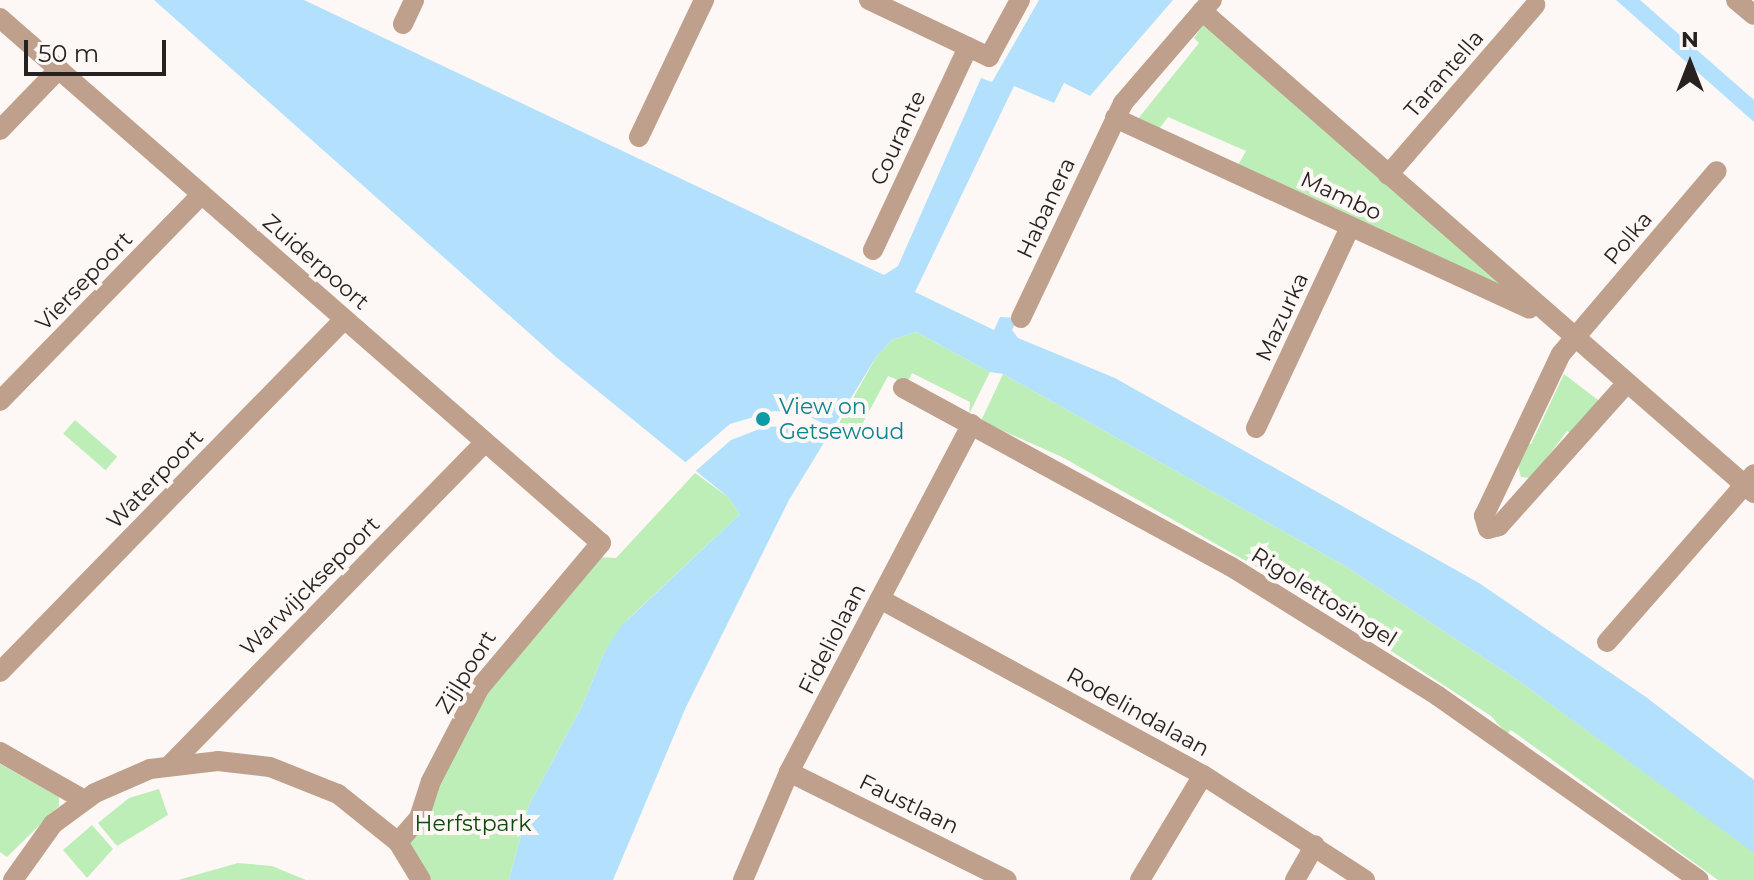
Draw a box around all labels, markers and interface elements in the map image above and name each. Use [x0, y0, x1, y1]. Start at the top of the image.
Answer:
scale bar [28, 24, 170, 74]
north arrow [1650, 24, 1730, 104]
street label: Tarantella [1399, 25, 1489, 123]
text: N [1681, 26, 1699, 53]
text: 50 m [38, 39, 99, 68]
street label: Courante [865, 87, 931, 189]
street label: Habanera [1011, 154, 1081, 262]
street label: Mambo [1296, 166, 1386, 226]
street label: Polka [1598, 206, 1658, 270]
street label: Zuiderpoort [257, 209, 375, 315]
street label: Viersepoort [30, 226, 138, 336]
street label: Mazurka [1250, 269, 1314, 365]
place label: View on Getsewoud [779, 393, 905, 444]
marker: View on Getsewoud [754, 410, 772, 428]
street label: Waterpoort [101, 424, 209, 534]
street label: Warwijcksepoort [235, 511, 385, 661]
street label: Rigolettosingel [1246, 542, 1402, 652]
street label: Fideliolaan [793, 579, 871, 699]
street label: Zijlpoort [430, 626, 502, 718]
street label: Rodelindalaan [1062, 662, 1214, 762]
street label: Faustlaan [855, 769, 963, 839]
park label: Herfstpark [415, 811, 531, 837]

